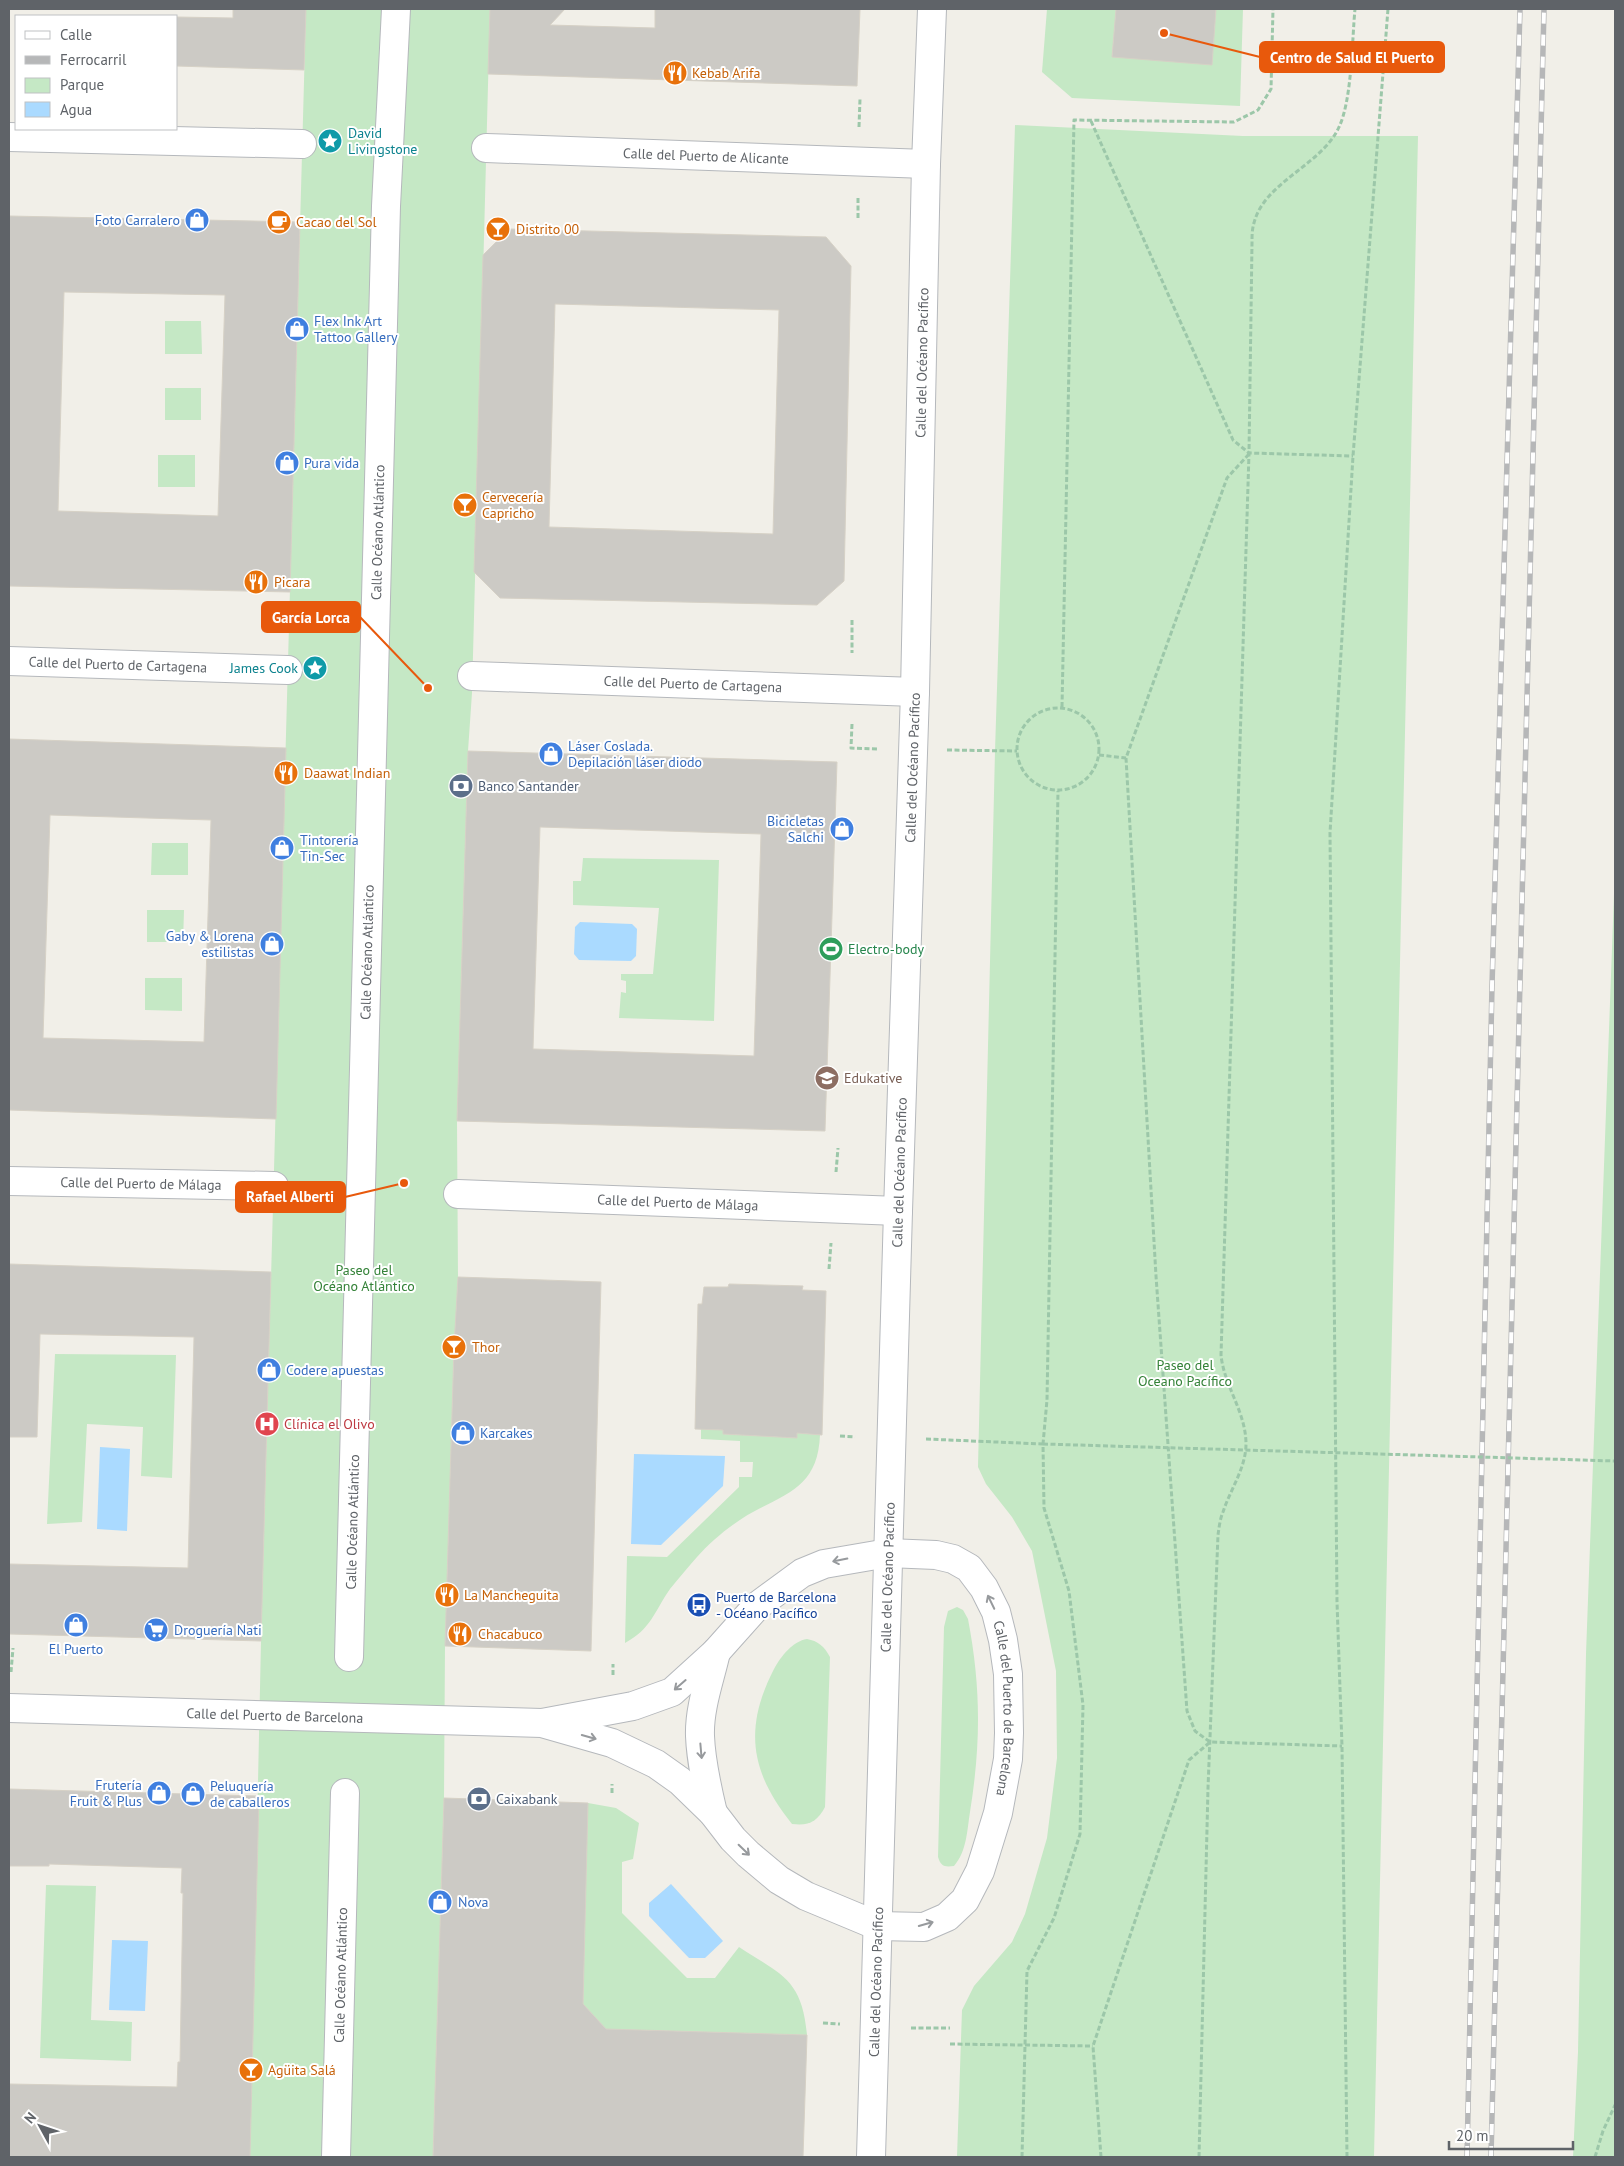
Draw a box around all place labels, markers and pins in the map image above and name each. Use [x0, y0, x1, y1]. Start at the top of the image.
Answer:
callout: Centro de Salud El Puerto [1260, 42, 1444, 72]
restaurant icon: Kebab Arifa [662, 60, 688, 86]
place label: Kebab Arifa [692, 64, 761, 82]
place label: David Livingstone [348, 124, 417, 158]
place icon: David Livingstone [317, 128, 343, 154]
shop icon: Foto Carralero [184, 207, 210, 233]
cafe icon: Cacao del Sol [266, 209, 292, 235]
place label: Foto Carralero [95, 211, 180, 229]
place label: Cacao del Sol [296, 213, 377, 231]
bar icon: Distrito 00 [485, 216, 511, 242]
place label: Distrito 00 [516, 220, 580, 238]
place label: Flex Ink Art Tattoo Gallery [314, 312, 398, 346]
shop icon: Flex Ink Art Tattoo Gallery [284, 316, 310, 342]
shop icon: Pura vida [274, 450, 300, 476]
place label: Pura vida [304, 454, 359, 472]
place label: Cervecería Capricho [482, 488, 544, 522]
bar icon: Cervecería Capricho [452, 492, 478, 518]
restaurant icon: Picara [243, 569, 269, 595]
place label: Picara [274, 573, 311, 591]
callout: García Lorca [262, 602, 360, 632]
place icon: James Cook [302, 655, 328, 681]
place label: James Cook [229, 659, 298, 677]
place label: Láser Coslada. Depilación láser diodo [568, 737, 702, 771]
shop icon: Láser Coslada. Depilación láser diodo [538, 741, 564, 767]
restaurant icon: Daawat Indian [273, 760, 299, 786]
place label: Daawat Indian [304, 764, 390, 782]
bank icon: Banco Santander [448, 773, 474, 799]
place label: Banco Santander [478, 777, 579, 795]
place label: Bicicletas Salchi [767, 812, 824, 846]
shop icon: Bicicletas Salchi [829, 816, 855, 842]
place label: Tintorería Tin-Sec [300, 831, 359, 865]
shop icon: Tintorería Tin-Sec [269, 835, 295, 861]
place label: Gaby & Lorena estilistas [166, 927, 254, 961]
shop icon: Gaby & Lorena estilistas [259, 931, 285, 957]
sports icon: Electro-body [818, 936, 844, 962]
place label: Electro-body [848, 940, 925, 958]
school or university icon: Edukative [814, 1065, 840, 1091]
place label: Edukative [844, 1069, 902, 1087]
callout: Rafael Alberti [236, 1182, 345, 1212]
bar icon: Thor [441, 1334, 467, 1360]
place label: Thor [472, 1338, 500, 1356]
shop icon: Codere apuestas [256, 1357, 282, 1383]
place label: Codere apuestas [286, 1361, 384, 1379]
hospital icon: Clínica el Olivo [254, 1411, 280, 1437]
place label: Clínica el Olivo [284, 1415, 375, 1433]
shop icon: Karcakes [450, 1420, 476, 1446]
place label: Karcakes [480, 1424, 533, 1442]
restaurant icon: La Mancheguita [434, 1582, 460, 1608]
place label: La Mancheguita [464, 1586, 559, 1604]
place label: Puerto de Barcelona - Océano Pacífico [716, 1588, 837, 1622]
bus stop icon: Puerto de Barcelona - Océano Pacífico [686, 1592, 712, 1618]
shop icon: El Puerto [63, 1612, 89, 1638]
supermarket icon: Droguería Nati [143, 1617, 169, 1643]
place label: Droguería Nati [174, 1621, 262, 1639]
restaurant icon: Chacabuco [447, 1621, 473, 1647]
place label: Chacabuco [478, 1625, 542, 1643]
place label: El Puerto [49, 1640, 103, 1658]
place label: Frutería Fruit & Plus [70, 1776, 142, 1810]
place label: Peluquería de caballeros [210, 1777, 290, 1811]
shop icon: Frutería Fruit & Plus [146, 1780, 172, 1806]
shop icon: Peluquería de caballeros [180, 1781, 206, 1807]
bank icon: Caixabank [466, 1786, 492, 1812]
place label: Caixabank [496, 1790, 558, 1808]
shop icon: Nova [427, 1889, 453, 1915]
place label: Nova [458, 1893, 489, 1911]
bar icon: Agüita Salá [238, 2057, 264, 2083]
place label: Agüita Salá [268, 2061, 336, 2079]

